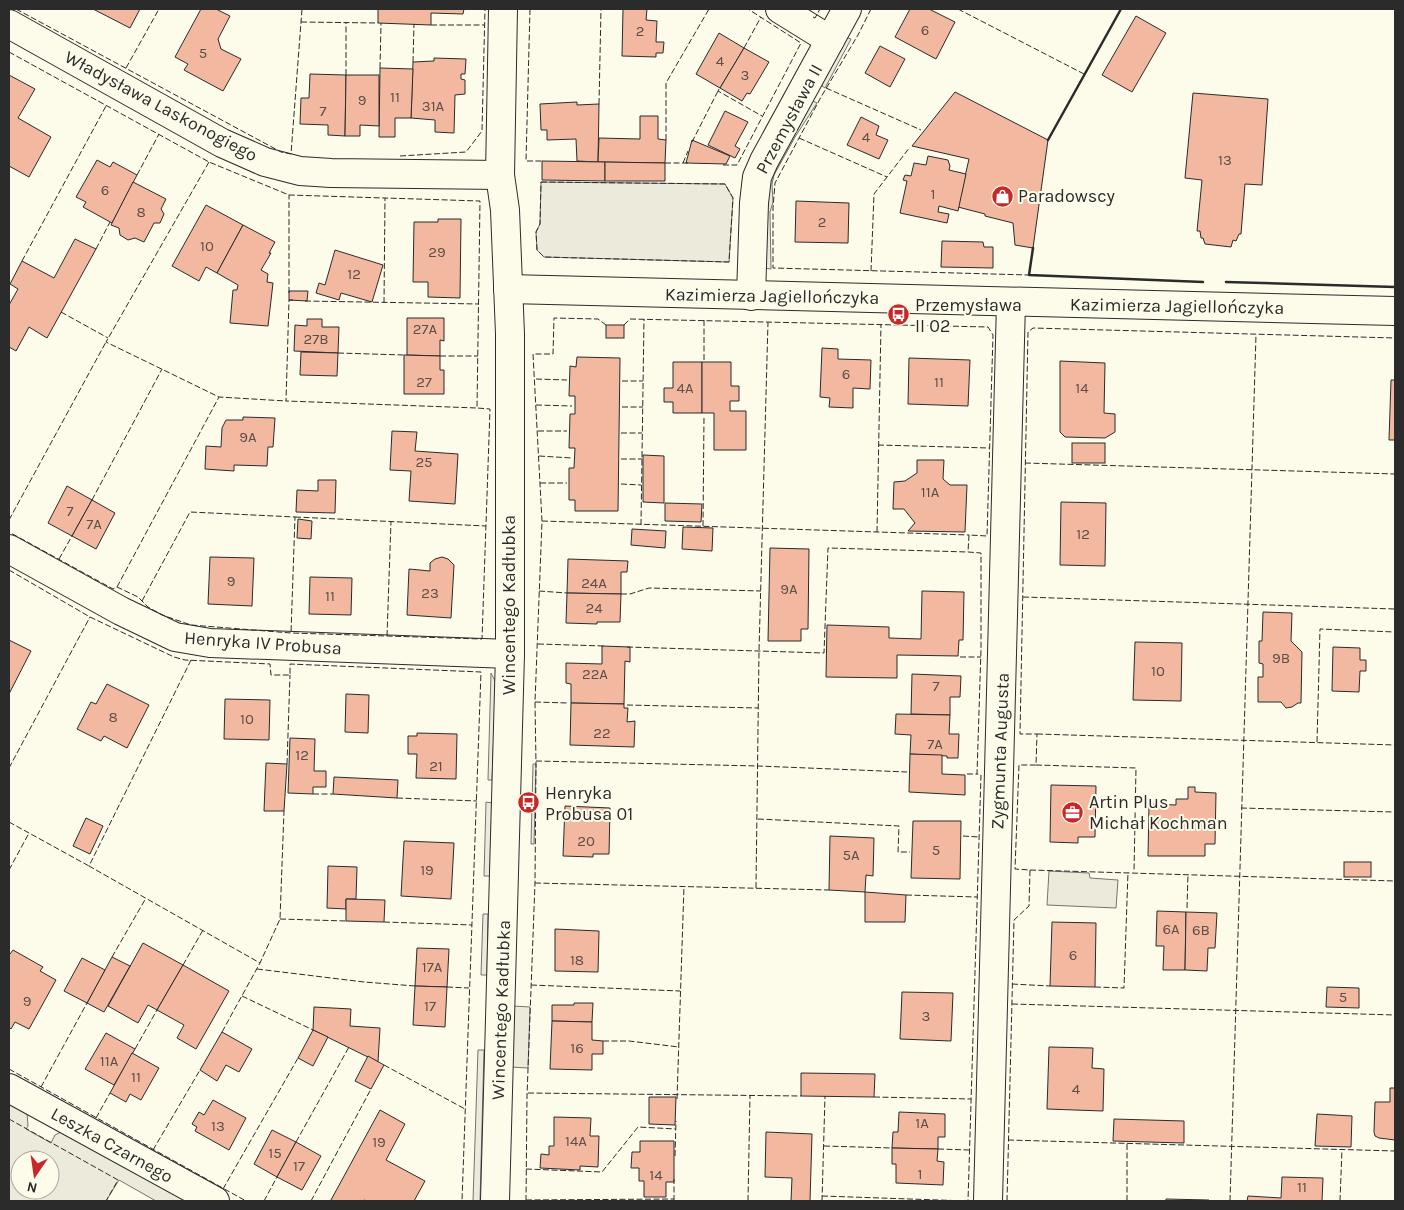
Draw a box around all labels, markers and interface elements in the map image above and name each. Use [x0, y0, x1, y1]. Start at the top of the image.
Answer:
house number: 6 [921, 21, 929, 39]
house number: 2 [636, 22, 644, 40]
house number: 5 [199, 44, 207, 62]
street label: Władysława Laskonogiego [61, 46, 261, 166]
house number: 4 [716, 52, 725, 70]
street label: Przemysława II [751, 60, 827, 178]
house number: 3 [741, 66, 749, 84]
house number: 11 [390, 88, 400, 106]
house number: 9 [358, 91, 366, 109]
house number: 31A [422, 97, 445, 115]
house number: 7 [319, 102, 327, 120]
house number: 4 [862, 128, 871, 146]
house number: 13 [1218, 151, 1232, 169]
house number: 6 [101, 181, 109, 199]
shop icon: Paradowscy [990, 184, 1014, 208]
house number: 1 [931, 185, 935, 203]
place label: Paradowscy [1018, 185, 1116, 207]
house number: 8 [136, 203, 146, 221]
house number: 2 [818, 213, 826, 231]
house number: 10 [200, 237, 214, 255]
house number: 29 [428, 243, 446, 261]
house number: 12 [347, 265, 361, 283]
street label: Kazimierza Jagiellończyka [665, 283, 879, 309]
street label: Kazimierza Jagiellończyka [1070, 293, 1284, 319]
place label: Przemysława II 02 [915, 294, 1022, 337]
bus stop icon: Przemysława II 02 [887, 303, 911, 327]
house number: 27A [413, 320, 438, 338]
house number: 27B [303, 330, 329, 348]
house number: 6 [842, 365, 850, 383]
house number: 27 [416, 373, 432, 391]
house number: 11 [934, 373, 944, 391]
house number: 4A [677, 379, 694, 397]
house number: 14 [1075, 379, 1089, 397]
house number: 9A [239, 428, 257, 446]
house number: 25 [415, 453, 433, 471]
house number: 11A [921, 483, 940, 501]
house number: 7 [66, 502, 74, 520]
house number: 7A [86, 515, 102, 533]
street label: Wincentego Kadłubka [498, 515, 520, 695]
house number: 12 [1076, 525, 1090, 543]
house number: 9 [227, 572, 235, 590]
house number: 24A [581, 574, 607, 592]
house number: 9A [780, 580, 798, 598]
house number: 23 [421, 584, 439, 602]
house number: 11 [325, 587, 335, 605]
house number: 24 [585, 599, 603, 617]
street label: Henryka IV Probusa [183, 627, 343, 659]
house number: 9B [1272, 649, 1290, 667]
house number: 10 [1151, 662, 1165, 680]
house number: 22A [582, 665, 608, 683]
street label: Zygmunta Augusta [986, 672, 1014, 830]
house number: 7 [932, 677, 940, 695]
house number: 8 [108, 708, 118, 726]
house number: 10 [240, 710, 254, 728]
house number: 22 [593, 724, 611, 742]
house number: 7A [927, 735, 943, 753]
house number: 12 [295, 746, 309, 764]
house number: 21 [429, 757, 443, 775]
place label: Henryka Probusa 01 [545, 782, 633, 825]
bus stop icon: Henryka Probusa 01 [517, 791, 541, 815]
place label: Artin Plus Michał Kochman [1089, 791, 1228, 834]
office icon: Artin Plus Michał Kochman [1061, 800, 1085, 824]
house number: 20 [577, 832, 595, 850]
house number: 5 [932, 841, 940, 859]
house number: 5A [842, 846, 860, 864]
house number: 19 [420, 861, 434, 879]
street label: Wincentego Kadłubka [487, 920, 515, 1100]
house number: 6A [1162, 920, 1180, 938]
house number: 6B [1192, 921, 1210, 939]
house number: 6 [1069, 946, 1077, 964]
house number: 18 [570, 951, 584, 969]
house number: 17A [422, 958, 443, 976]
house number: 5 [1339, 988, 1347, 1006]
house number: 9 [23, 992, 31, 1010]
house number: 17 [424, 997, 436, 1015]
house number: 3 [922, 1007, 930, 1025]
house number: 16 [570, 1039, 584, 1057]
house number: 11A [100, 1052, 119, 1070]
house number: 11 [131, 1068, 141, 1086]
house number: 4 [1072, 1080, 1081, 1098]
street label: Leszka Czarnego [47, 1102, 177, 1188]
house number: 1A [915, 1114, 929, 1132]
house number: 13 [211, 1117, 225, 1135]
house number: 14A [565, 1132, 587, 1150]
house number: 19 [372, 1133, 386, 1151]
house number: 15 [268, 1144, 282, 1162]
north arrow [10, 1150, 60, 1200]
house number: 17 [293, 1157, 305, 1175]
house number: 1 [918, 1165, 922, 1183]
house number: 14 [649, 1166, 663, 1184]
text: N [25, 1178, 39, 1197]
house number: 11 [1297, 1178, 1307, 1196]

